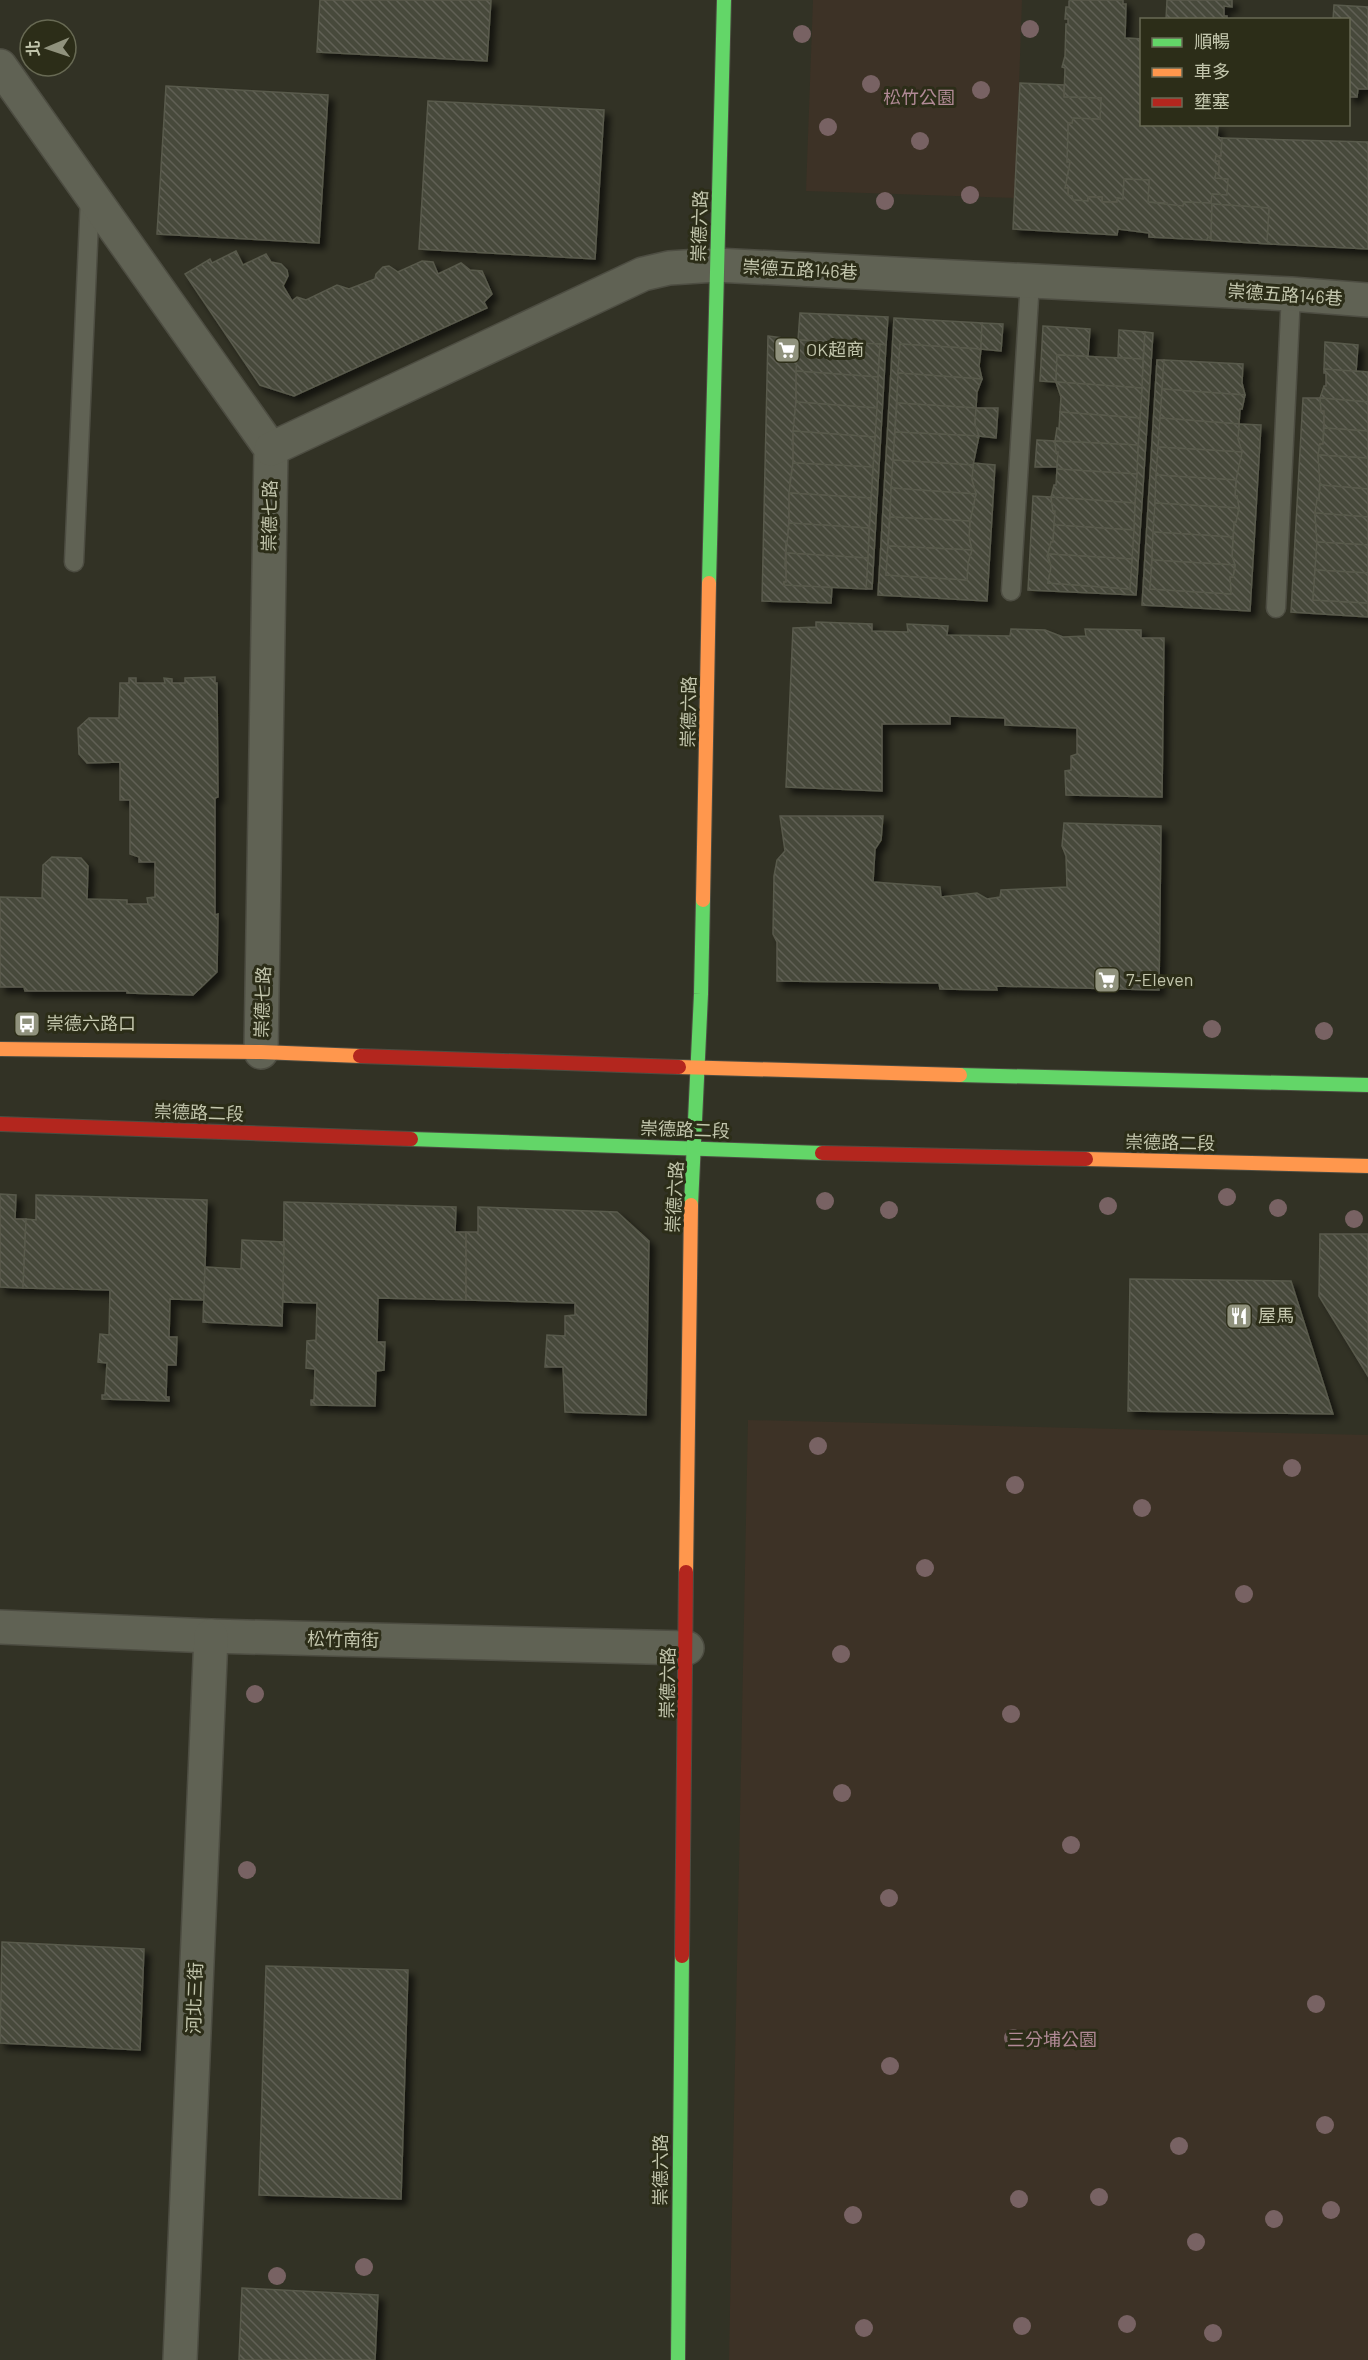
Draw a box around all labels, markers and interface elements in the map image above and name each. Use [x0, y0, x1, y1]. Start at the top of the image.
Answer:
north arrow [18, 18, 78, 78]
legend [1140, 18, 1350, 126]
text: 順暢 [1194, 30, 1230, 52]
text: 北 [23, 40, 42, 57]
text: 車多 [1194, 60, 1230, 82]
park label: 松竹公園 [883, 86, 955, 108]
text: 壅塞 [1194, 90, 1230, 112]
street label: 崇德六路 [687, 190, 711, 262]
street label: 崇德五路146巷 [742, 255, 858, 283]
street label: 崇德五路146巷 [1227, 279, 1343, 309]
supermarket icon: OK超商 [772, 335, 802, 365]
place label: OK超商 [806, 338, 864, 360]
street label: 崇德七路 [257, 480, 281, 552]
street label: 崇德六路 [676, 676, 700, 748]
supermarket icon: 7-Eleven [1092, 965, 1122, 995]
street label: 崇德七路 [250, 966, 274, 1038]
place label: 7-Eleven [1126, 968, 1194, 990]
bus stop icon: 崇德六路口 [12, 1009, 42, 1039]
place label: 崇德六路口 [46, 1012, 136, 1034]
street label: 崇德路二段 [154, 1099, 244, 1125]
street label: 崇德路二段 [640, 1116, 730, 1142]
street label: 崇德路二段 [1125, 1130, 1215, 1154]
street label: 崇德六路 [661, 1160, 687, 1233]
restaurant icon: 屋馬 [1224, 1301, 1254, 1331]
place label: 屋馬 [1258, 1304, 1294, 1326]
street label: 松竹南街 [307, 1627, 379, 1651]
street label: 崇德六路 [655, 1647, 679, 1719]
street label: 河北三街 [182, 1962, 206, 2034]
park label: 三分埔公園 [1007, 2028, 1097, 2050]
street label: 崇德六路 [649, 2134, 671, 2206]

